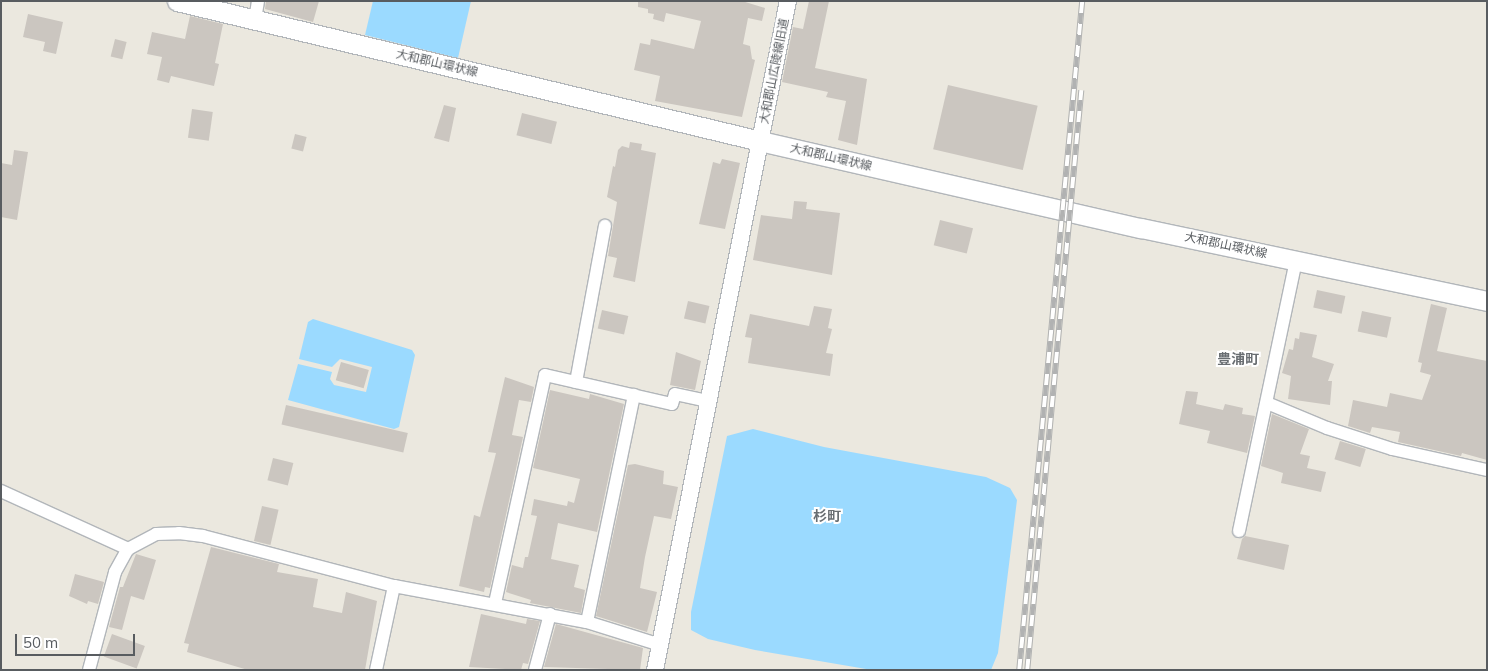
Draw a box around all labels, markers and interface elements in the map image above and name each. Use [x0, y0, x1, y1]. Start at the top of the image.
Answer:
street label: 大和郡山広陵線旧道 [757, 17, 791, 125]
street label: 大和郡山環状線 [394, 47, 480, 79]
street label: 大和郡山環状線 [788, 141, 874, 173]
street label: 大和郡山環状線 [1183, 229, 1269, 261]
district label: 豊浦町 [1217, 351, 1259, 367]
district label: 杉町 [813, 508, 841, 524]
scale bar [18, 624, 138, 656]
text: 50 m [23, 633, 58, 652]

